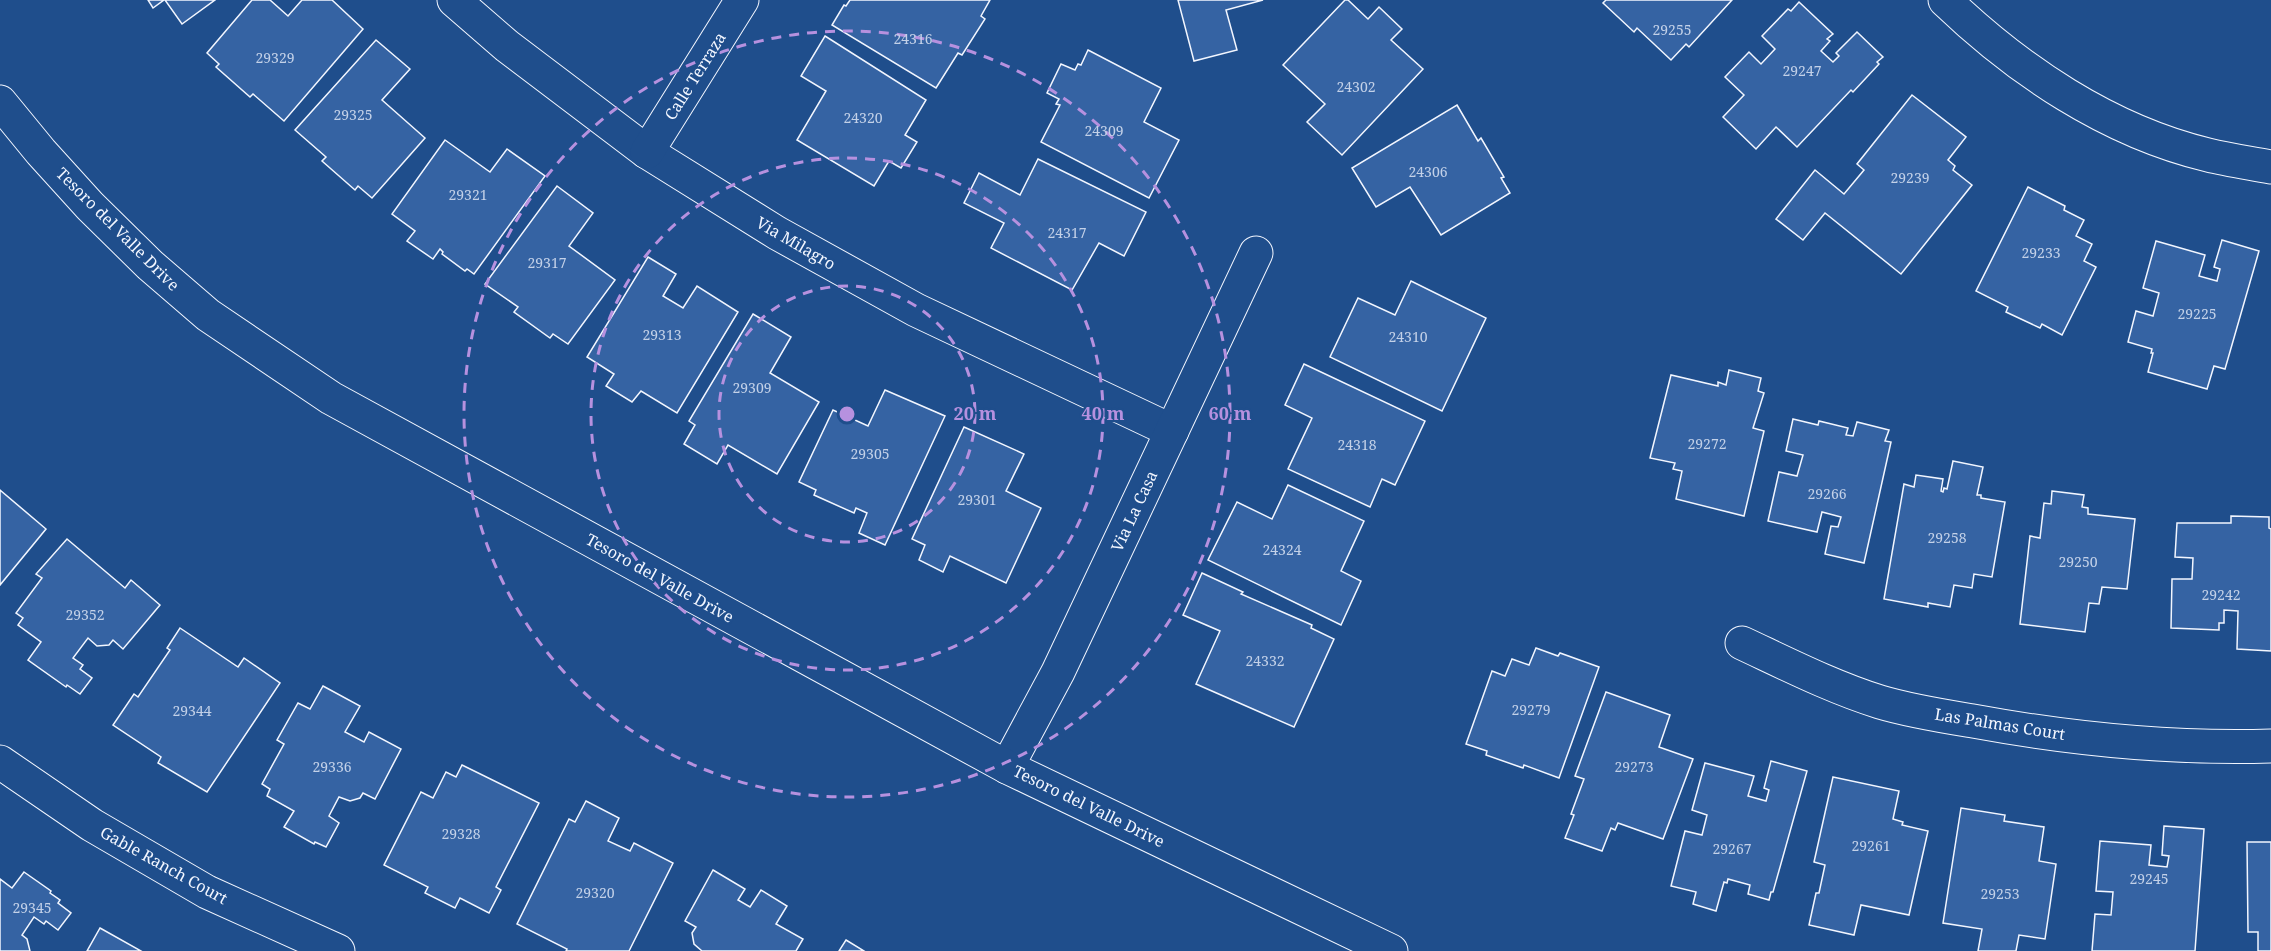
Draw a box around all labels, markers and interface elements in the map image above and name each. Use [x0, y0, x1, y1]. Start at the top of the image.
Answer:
house number: 29255 [1652, 20, 1692, 39]
street label: Calle Terraza [659, 28, 731, 124]
house number: 24316 [893, 29, 933, 48]
house number: 29329 [255, 48, 295, 67]
house number: 29247 [1782, 61, 1822, 80]
house number: 24302 [1336, 77, 1376, 96]
house number: 29325 [333, 105, 373, 124]
house number: 24320 [843, 108, 883, 127]
house number: 24309 [1084, 121, 1124, 140]
house number: 24306 [1408, 162, 1448, 181]
street label: Tesoro del Valle Drive [52, 163, 184, 295]
house number: 29239 [1890, 168, 1930, 187]
house number: 29321 [448, 185, 488, 204]
street label: Via Milagro [752, 211, 840, 275]
house number: 24317 [1047, 223, 1087, 242]
house number: 29233 [2021, 243, 2061, 262]
house number: 29317 [527, 253, 567, 272]
house number: 29225 [2177, 304, 2217, 323]
house number: 29313 [642, 325, 682, 344]
house number: 24310 [1388, 327, 1428, 346]
house number: 29309 [732, 378, 772, 397]
text: 20 m [954, 401, 997, 425]
text: 40 m [1082, 401, 1125, 425]
text: 60 m [1209, 401, 1252, 425]
centre of rings [837, 404, 857, 424]
house number: 29272 [1687, 434, 1727, 453]
house number: 24318 [1337, 435, 1377, 454]
house number: 29305 [850, 444, 890, 463]
street label: Via La Casa [1106, 467, 1162, 555]
house number: 29266 [1807, 484, 1847, 503]
house number: 29301 [957, 490, 997, 509]
street label: Tesoro del Valle Drive [582, 528, 738, 628]
house number: 29258 [1927, 528, 1967, 547]
house number: 24324 [1262, 540, 1302, 559]
house number: 29250 [2058, 552, 2098, 571]
house number: 29242 [2201, 585, 2241, 604]
house number: 29352 [65, 605, 105, 624]
house number: 24332 [1245, 651, 1285, 670]
house number: 29279 [1511, 700, 1551, 719]
house number: 29344 [172, 701, 212, 720]
street label: Las Palmas Court [1933, 703, 2067, 745]
house number: 29336 [312, 757, 352, 776]
house number: 29273 [1614, 757, 1654, 776]
street label: Tesoro del Valle Drive [1010, 760, 1168, 852]
street label: Gable Ranch Court [96, 821, 232, 909]
house number: 29328 [441, 824, 481, 843]
house number: 29261 [1851, 836, 1891, 855]
house number: 29267 [1712, 839, 1752, 858]
house number: 29245 [2129, 869, 2169, 888]
house number: 29320 [575, 883, 615, 902]
house number: 29253 [1980, 884, 2020, 903]
house number: 29345 [12, 898, 52, 917]

